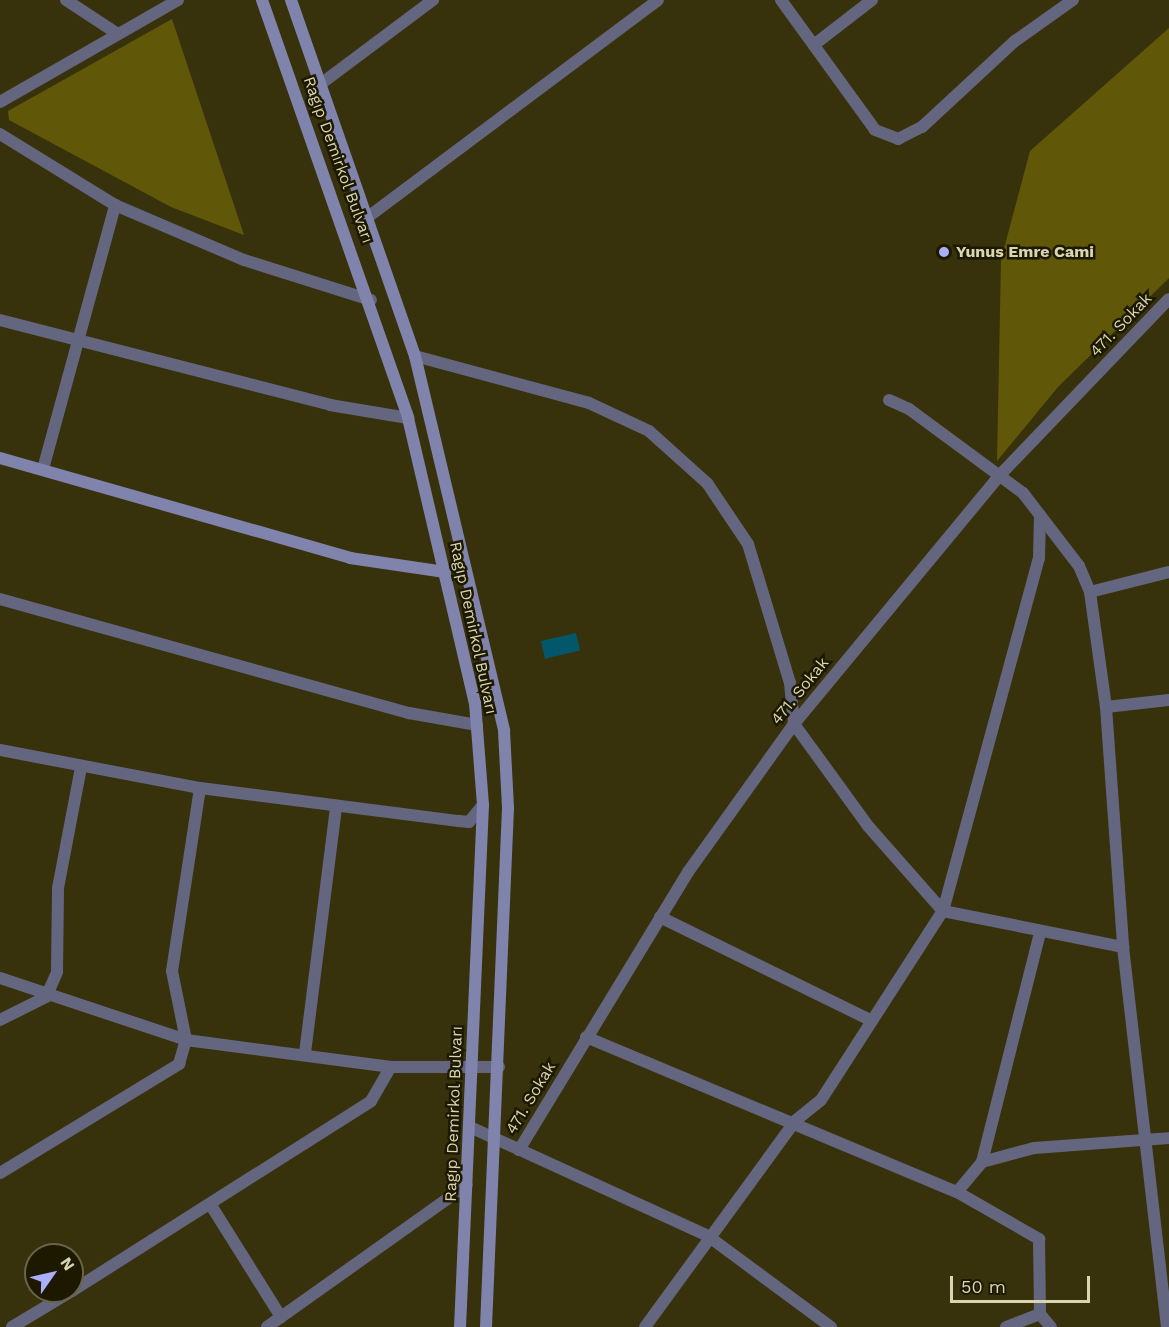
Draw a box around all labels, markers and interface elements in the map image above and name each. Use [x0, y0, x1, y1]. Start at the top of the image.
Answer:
street label: Ragıp Demirkol Bulvarı [299, 74, 377, 246]
place label: Yunus Emre Cami [956, 242, 1094, 262]
marker: Yunus Emre Cami [937, 245, 951, 259]
street label: 471. Sokak [1086, 289, 1156, 361]
street label: Ragıp Demirkol Bulvarı [445, 540, 501, 716]
street label: 471. Sokak [767, 654, 833, 728]
street label: Ragıp Demirkol Bulvarı [441, 1026, 467, 1202]
street label: 471. Sokak [502, 1058, 560, 1138]
north arrow [24, 1243, 84, 1303]
text: N [56, 1254, 79, 1274]
scale bar [953, 1264, 1092, 1302]
text: 50 m [961, 1276, 1006, 1297]

